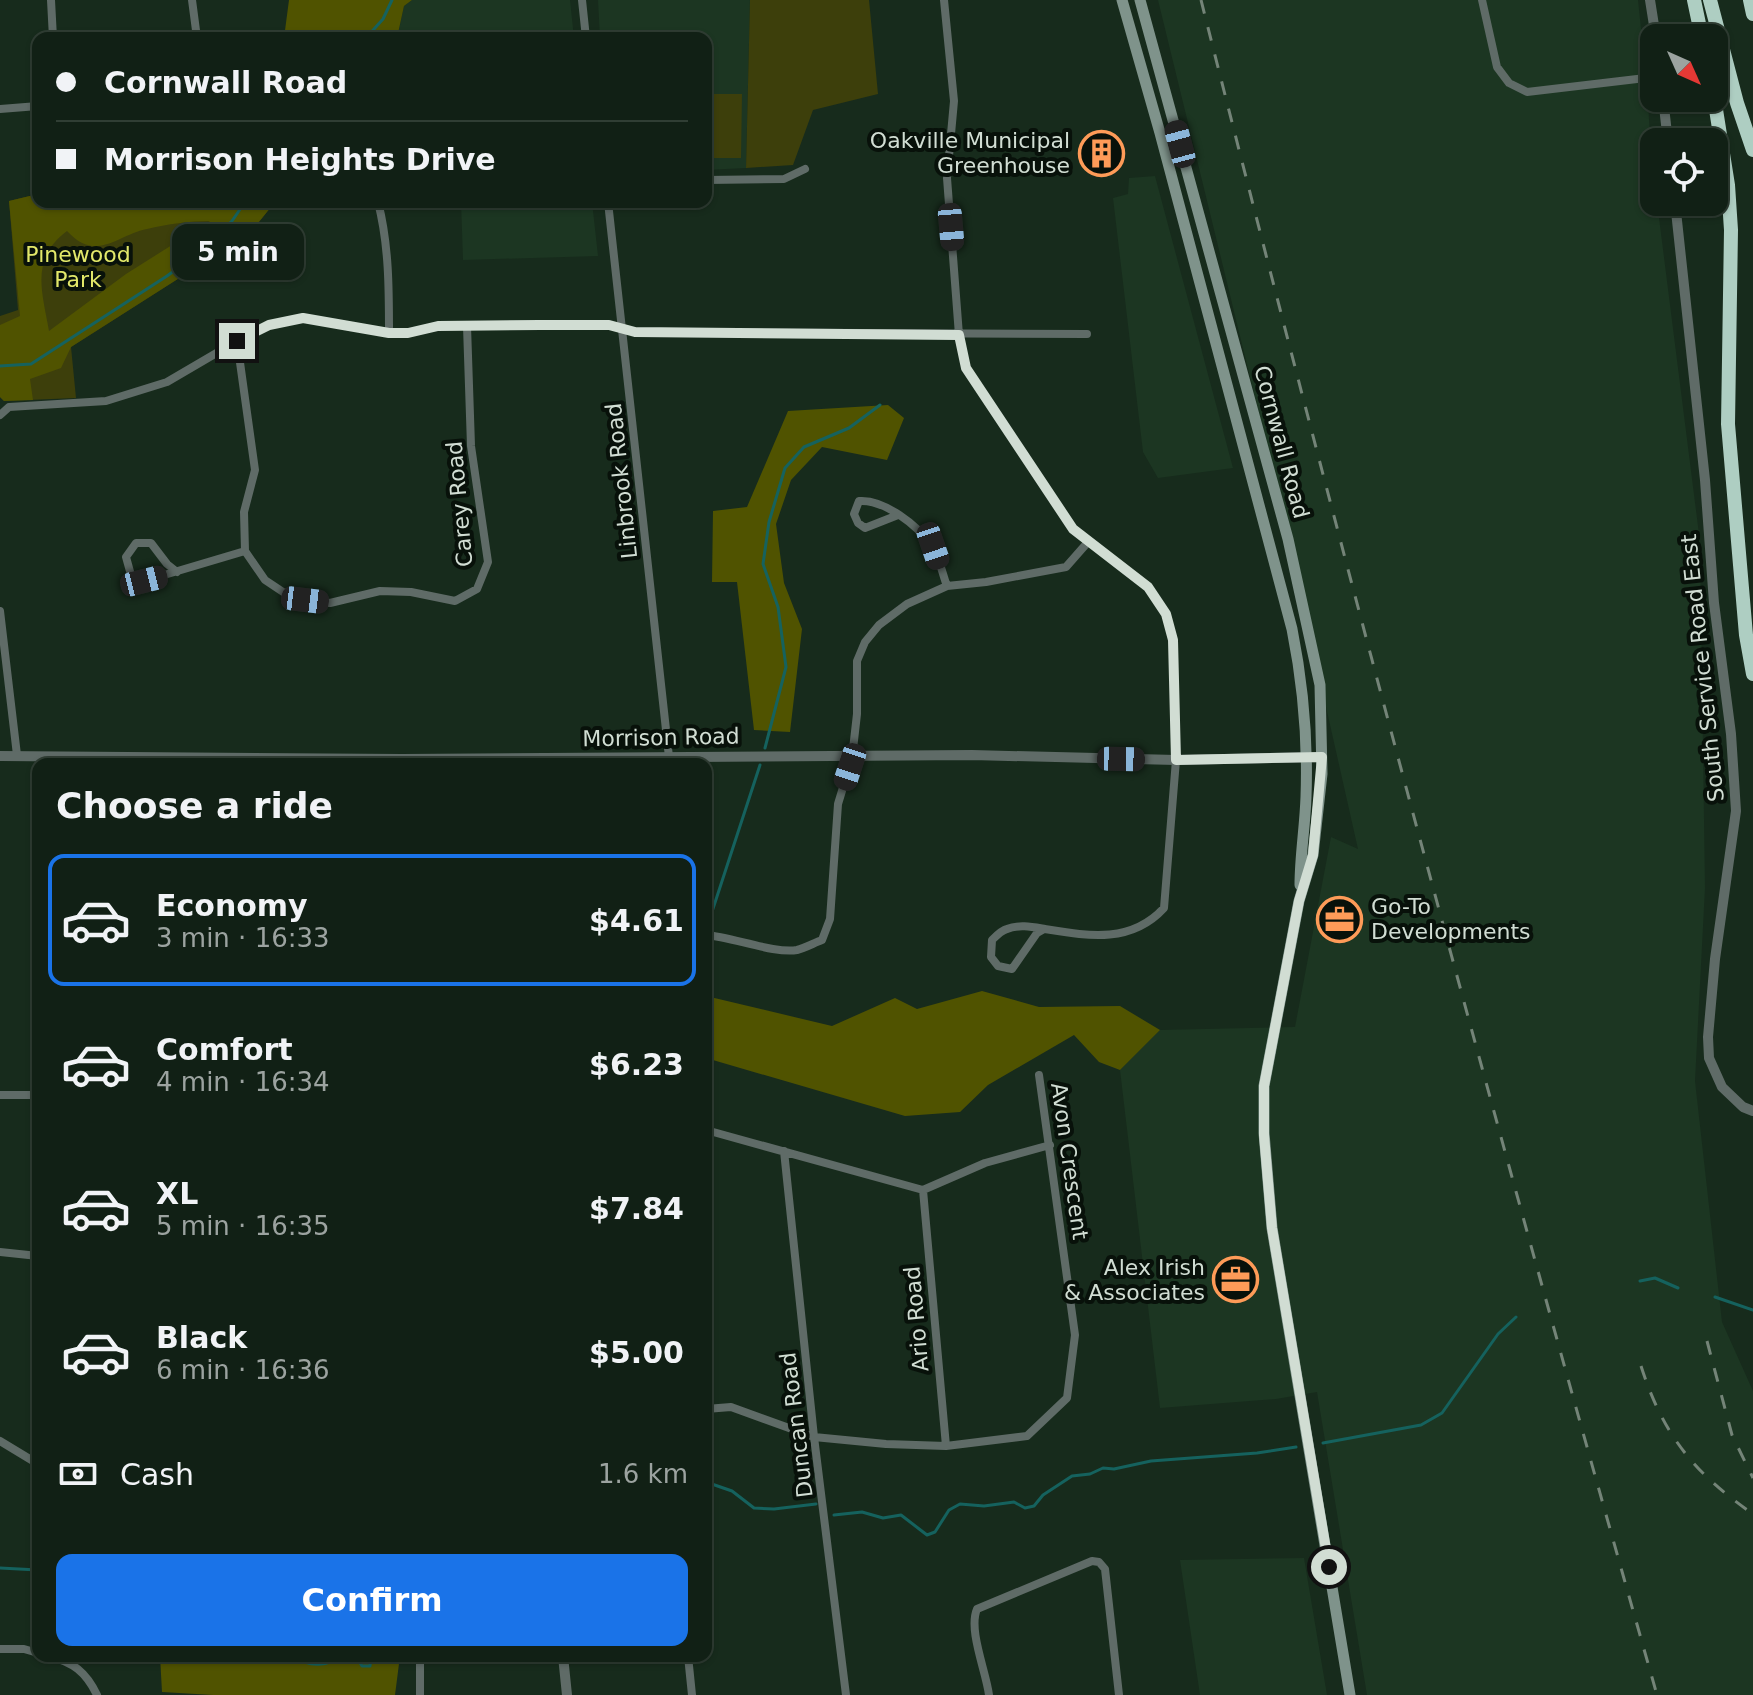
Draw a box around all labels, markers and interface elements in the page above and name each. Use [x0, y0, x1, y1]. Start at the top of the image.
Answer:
north arrow [1640, 24, 1728, 112]
map controls [1640, 24, 1728, 216]
text: Cornwall Road [104, 65, 347, 100]
car [1162, 118, 1198, 170]
place label: Oakville Municipal Greenhouse [870, 128, 1070, 178]
button: locate [1640, 128, 1728, 216]
building icon: Oakville Municipal Greenhouse [1077, 129, 1125, 177]
text: Morrison Heights Drive [104, 142, 496, 177]
car [937, 202, 965, 252]
callout: 5 min [171, 225, 303, 281]
text: 5 min [197, 237, 279, 267]
park label: Pinewood Park [25, 242, 131, 292]
route end [219, 323, 255, 359]
street label: Cornwall Road [1249, 363, 1314, 521]
street label: Linbrook Road [601, 402, 642, 560]
street label: Carey Road [442, 440, 477, 568]
car [914, 519, 952, 573]
street label: South Service Road East [1676, 533, 1729, 803]
car [118, 564, 170, 598]
car [280, 585, 330, 615]
street label: Morrison Road [582, 724, 740, 751]
car [831, 740, 869, 794]
car [1097, 747, 1145, 771]
text: Choose a ride [56, 785, 333, 826]
icon: car [60, 884, 132, 956]
text: Economy [156, 888, 308, 923]
place label: Go-To Developments [1371, 894, 1531, 944]
office icon: Go-To Developments [1316, 895, 1364, 943]
text: $4.61 [589, 903, 684, 938]
text: 3 min · 16:33 [156, 923, 330, 953]
icon: car [60, 1028, 132, 1100]
text: Comfort [156, 1032, 293, 1067]
text: $6.23 [589, 1047, 684, 1082]
text: 4 min · 16:34 [156, 1067, 330, 1097]
street label: Avon Crescent [1046, 1081, 1093, 1242]
icon: car [60, 1172, 132, 1244]
text: XL [156, 1176, 198, 1211]
text: $7.84 [589, 1191, 684, 1226]
text: 5 min · 16:35 [156, 1211, 330, 1241]
place label: Alex Irish & Associates [1064, 1255, 1205, 1305]
office icon: Alex Irish & Associates [1212, 1256, 1260, 1304]
street label: Ario Road [899, 1265, 934, 1373]
icon: car [60, 1316, 132, 1388]
text: Black [156, 1320, 247, 1355]
text: $5.00 [589, 1335, 684, 1370]
street label: Duncan Road [775, 1351, 818, 1499]
text: 6 min · 16:36 [156, 1355, 330, 1385]
icon: cash [56, 1452, 100, 1496]
text: Cash [120, 1457, 194, 1492]
text: 1.6 km [598, 1459, 688, 1489]
route start [1311, 1549, 1347, 1585]
button: Confirm [56, 1554, 688, 1646]

